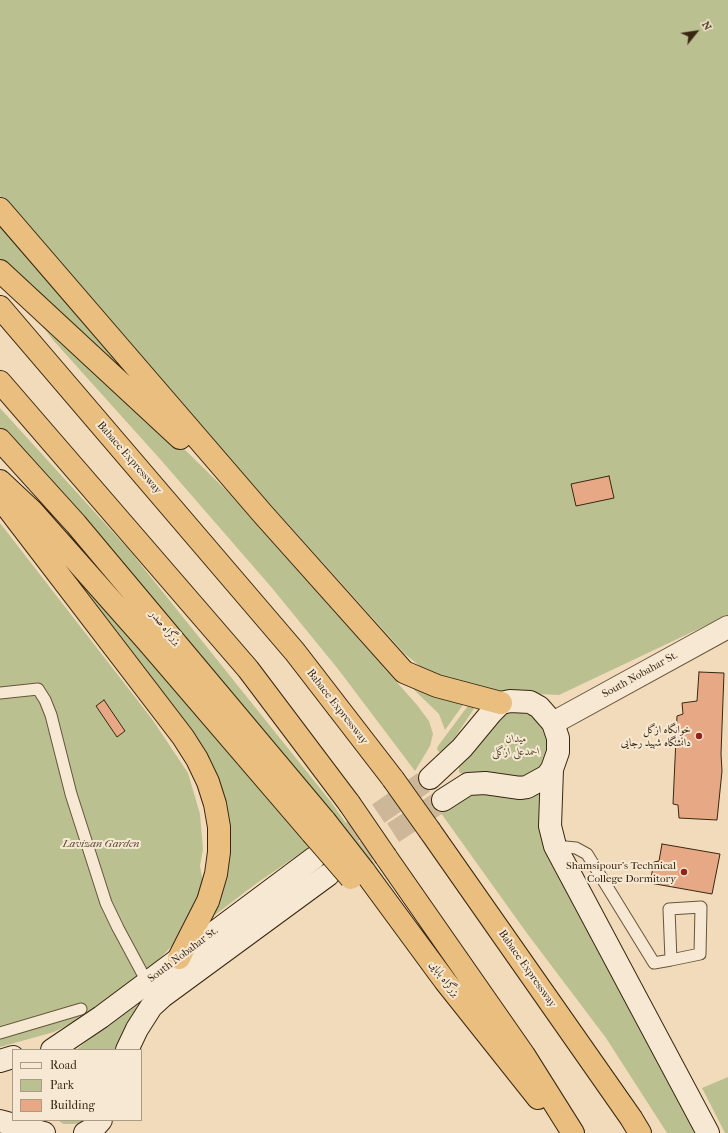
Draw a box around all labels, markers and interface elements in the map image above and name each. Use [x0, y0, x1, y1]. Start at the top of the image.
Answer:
north arrow [676, 12, 716, 52]
text: N [699, 19, 715, 33]
street label: Babaee Expressway [94, 419, 164, 497]
street label: بزرگراه صدر [147, 608, 183, 648]
street label: South Nobahar St. [600, 649, 680, 701]
street label: Babaee Expressway [304, 667, 370, 747]
place label: خوابگاه ازگل دانشگاه شهید رجایی [621, 723, 691, 749]
marker: خوابگاه ازگل دانشگاه شهید رجایی [694, 731, 704, 741]
park label: میدان احمدعلی ازگلی [492, 732, 540, 758]
park label: Lavizan Garden [62, 837, 140, 851]
place label: Shamsipour's Technical College Dormitory [566, 859, 676, 885]
marker: Shamsipour's Technical College Dormitory [679, 867, 689, 877]
street label: South Nobahar St. [145, 924, 221, 986]
street label: Babaee Expressway [495, 928, 559, 1010]
street label: بزرگراه بابایی [426, 958, 462, 1000]
legend [12, 1049, 142, 1121]
text: Road [50, 1058, 77, 1072]
text: Park [50, 1078, 74, 1092]
text: Building [50, 1098, 95, 1112]

